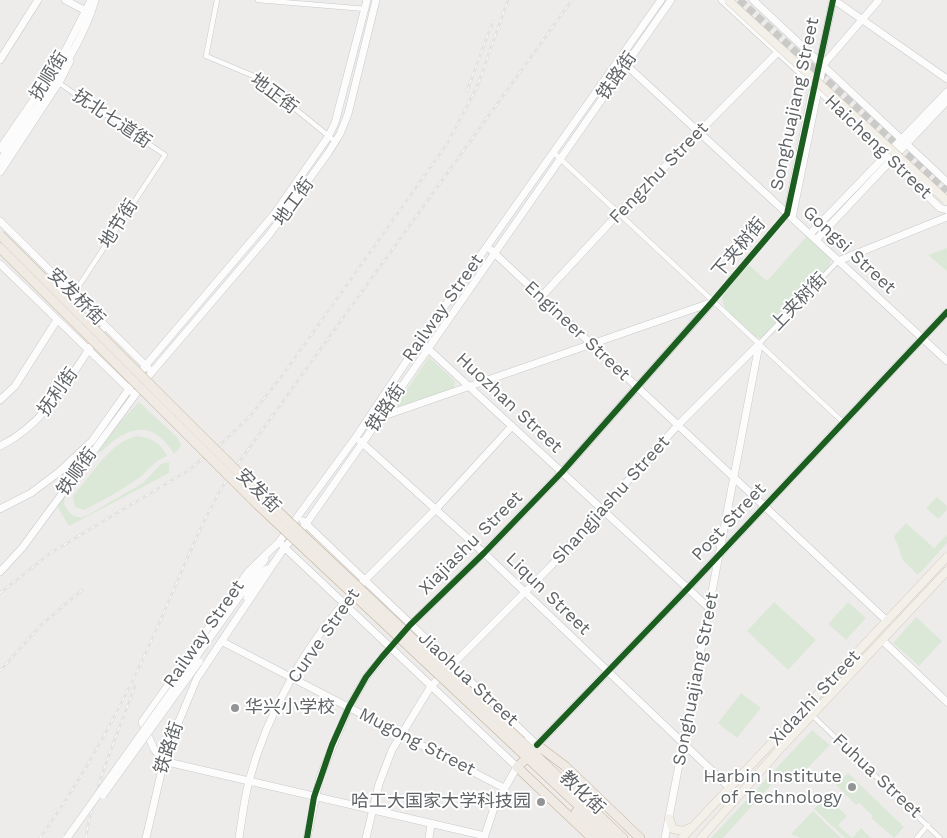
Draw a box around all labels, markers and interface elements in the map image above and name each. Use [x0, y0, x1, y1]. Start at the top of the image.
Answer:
street label: Songhuajiang Street [766, 16, 824, 192]
street label: 抚顺街 [26, 47, 72, 105]
street label: 铁路街 [593, 48, 641, 104]
street label: 地正街 [246, 69, 302, 119]
street label: 抚北七道街 [69, 85, 155, 153]
street label: Haicheng Street [820, 90, 936, 204]
street label: Fengzhu Street [605, 118, 713, 228]
street label: 地工街 [269, 174, 319, 230]
street label: 地节街 [95, 195, 143, 253]
street label: Gongsi Street [798, 201, 900, 299]
street label: 下夹树街 [708, 213, 770, 283]
street label: Railway Street [398, 250, 488, 366]
street label: 安发桥街 [43, 264, 109, 330]
street label: 上夹树街 [766, 269, 832, 335]
street label: Engineer Street [520, 277, 634, 385]
street label: Huozhan Street [451, 348, 567, 458]
street label: 抚利街 [33, 364, 83, 420]
street label: 铁路街 [362, 380, 410, 436]
street label: Shangjiashu Street [548, 431, 674, 569]
street label: 铁顺街 [52, 444, 102, 500]
street label: 安发街 [231, 464, 285, 518]
street label: Post Street [687, 478, 771, 566]
street label: Xiajiashu Street [415, 487, 527, 599]
street label: Liqun Street [501, 548, 595, 640]
street label: Railway Street [159, 576, 249, 692]
street label: Curve Street [283, 584, 365, 688]
street label: Songhuajiang Street [669, 590, 723, 768]
street label: Jiaohua Street [414, 627, 522, 731]
street label: Xidazhi Street [765, 646, 865, 750]
place label: 华兴小学校 [245, 697, 335, 719]
marker: 华兴小学校 [229, 702, 241, 714]
street label: Mugong Street [355, 703, 479, 781]
street label: 铁路街 [150, 719, 188, 777]
street label: Fuhua Street [828, 729, 926, 823]
place label: Harbin Institute of Technology [703, 766, 842, 809]
street label: 教化街 [555, 767, 609, 819]
marker: Harbin Institute of Technology [846, 781, 858, 793]
place label: 哈工大国家大学科技园 [351, 791, 531, 813]
marker: 哈工大国家大学科技园 [535, 796, 547, 808]

